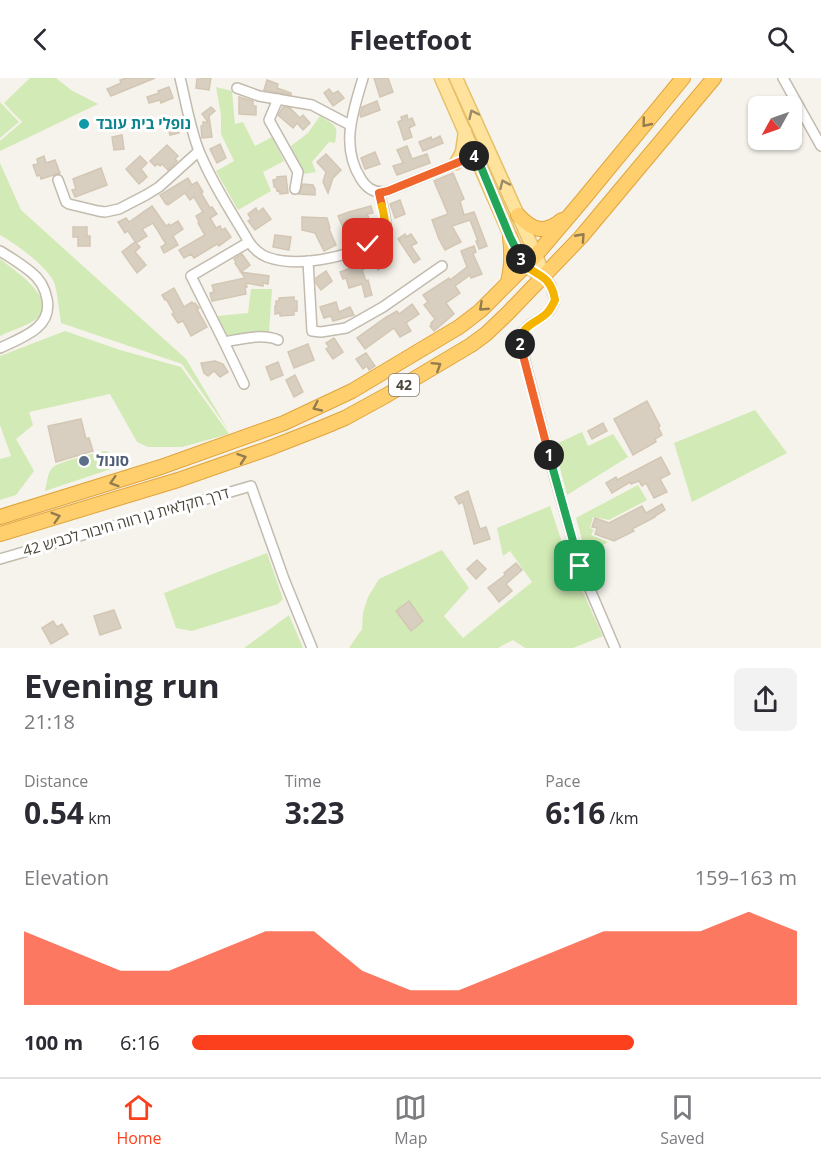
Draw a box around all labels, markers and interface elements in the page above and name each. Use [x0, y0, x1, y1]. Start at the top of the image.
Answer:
text: Fleetfoot [349, 21, 472, 58]
icon: back [24, 23, 57, 56]
icon: search [764, 23, 797, 56]
north arrow [748, 96, 802, 150]
map controls [748, 96, 802, 150]
one-way arrow [468, 109, 480, 120]
place label: נופלי בית עובד [96, 113, 191, 133]
one-way arrow [643, 116, 654, 127]
marker: נופלי בית עובד [77, 117, 91, 131]
pin: 4 [459, 141, 489, 171]
text: 4 [469, 145, 479, 167]
one-way arrow [499, 180, 511, 191]
pin [342, 218, 393, 269]
icon: check [351, 227, 384, 260]
one-way arrow [574, 233, 585, 244]
pin: 3 [506, 244, 536, 274]
text: 3 [516, 248, 526, 270]
one-way arrow [480, 300, 490, 311]
pin: 2 [505, 329, 535, 359]
text: 2 [515, 333, 525, 355]
one-way arrow [431, 362, 441, 374]
road number: 42 [389, 374, 419, 396]
one-way arrow [313, 400, 324, 412]
pin: 1 [534, 440, 564, 470]
text: 1 [544, 444, 554, 466]
place label: סונול [96, 450, 129, 470]
one-way arrow [236, 452, 247, 465]
marker: סונול [77, 454, 91, 468]
one-way arrow [109, 475, 120, 487]
street label: דרך חקלאית גן רווה חיבור לכביש 42 [20, 482, 232, 560]
one-way arrow [50, 512, 61, 524]
pin [554, 540, 605, 591]
icon: arrive [563, 549, 596, 582]
text: Evening run [24, 663, 220, 708]
button: share [734, 668, 797, 731]
text: 21:18 [24, 708, 75, 735]
text: Distance [24, 770, 88, 792]
text: Time [285, 770, 321, 792]
text: Pace [545, 770, 581, 792]
text: 0.54 [24, 792, 84, 833]
text: 3:23 [285, 792, 345, 833]
text: 6:16 [545, 792, 605, 833]
text: km [84, 807, 111, 829]
text: /km [605, 807, 639, 829]
text: Elevation [24, 864, 109, 891]
text: 159–163 m [695, 864, 797, 891]
text: 100 m [24, 1029, 83, 1056]
text: 6:16 [120, 1029, 160, 1056]
tab: Home [116, 1091, 162, 1149]
tab: Map [394, 1091, 427, 1149]
tab: Saved [660, 1091, 705, 1149]

